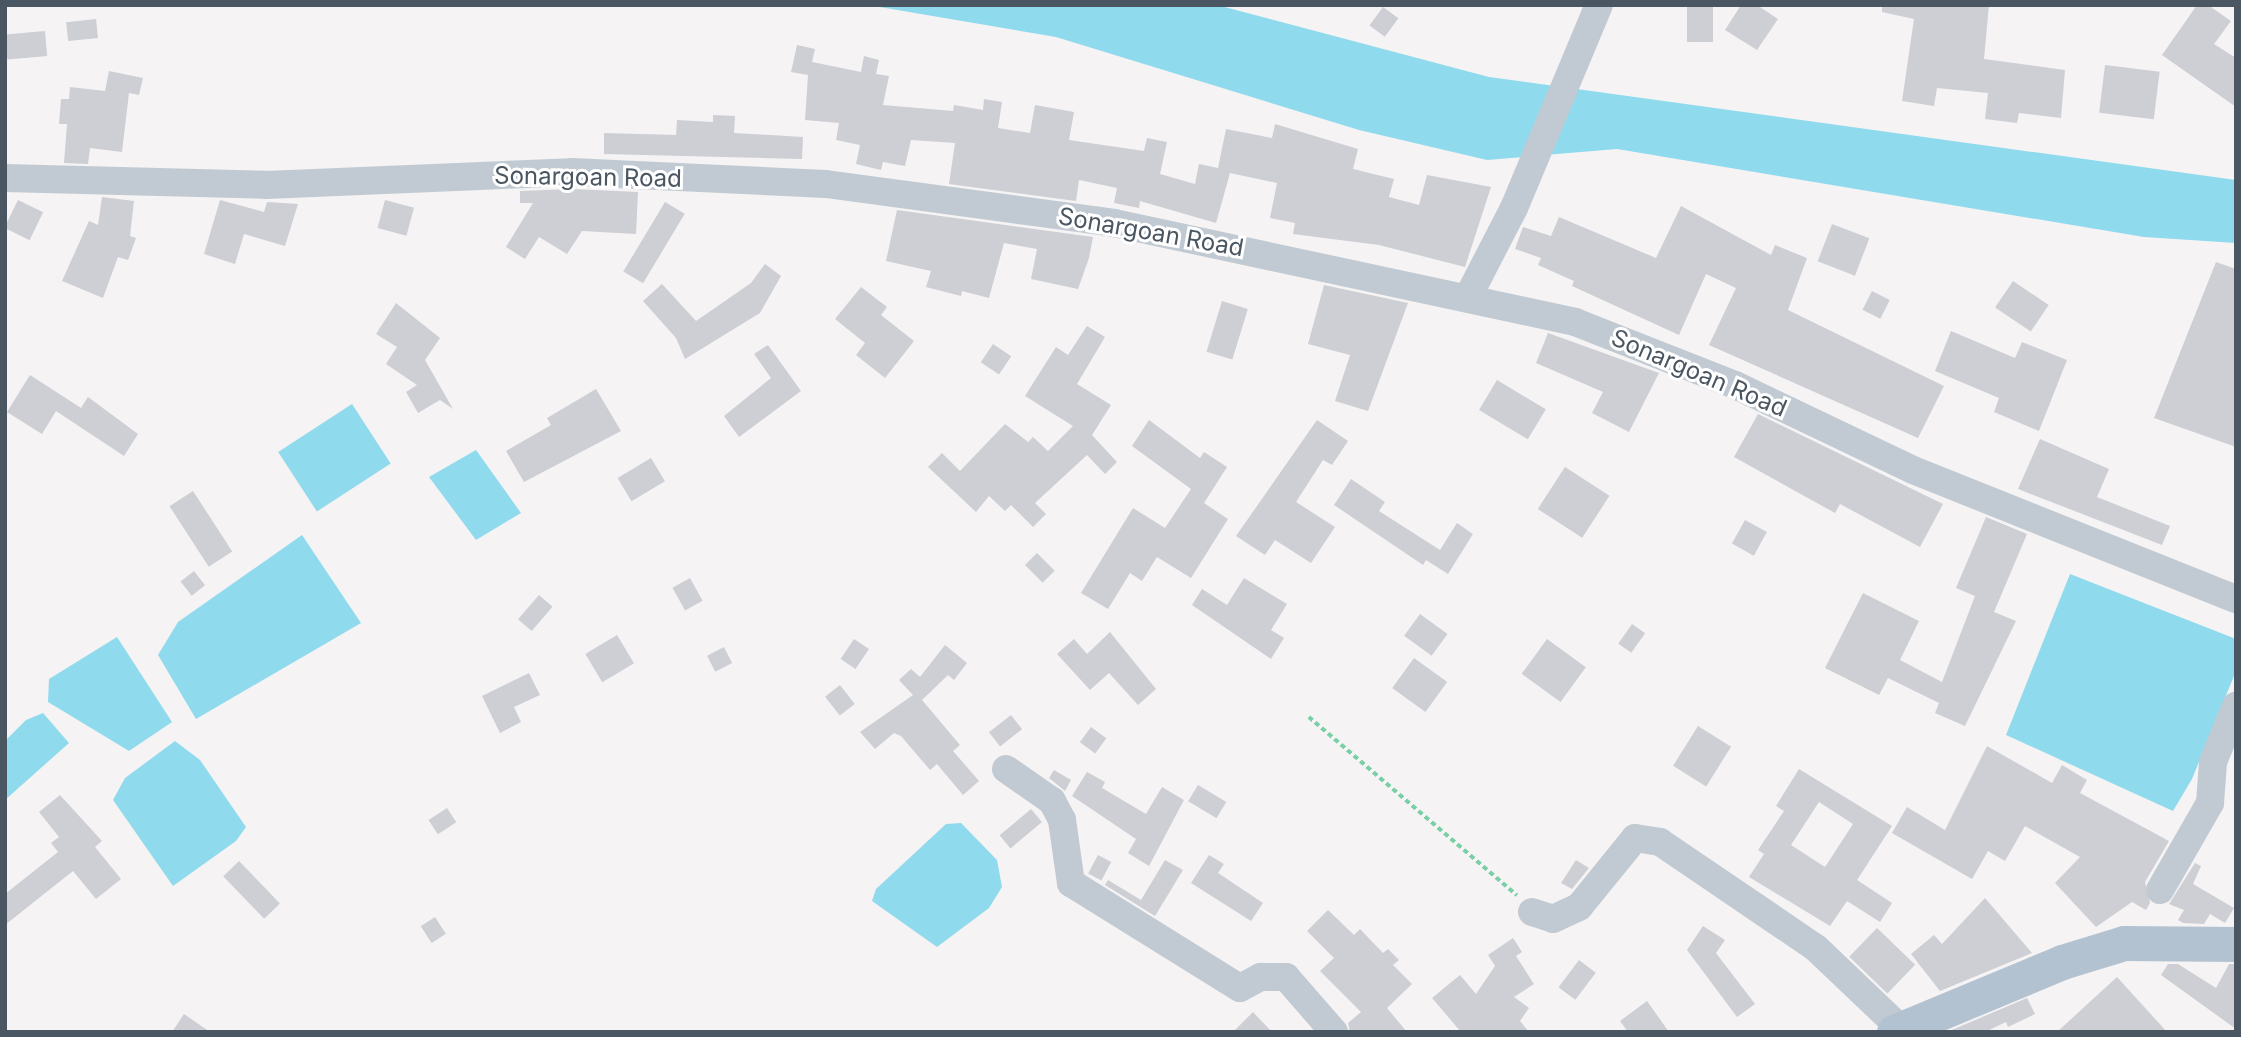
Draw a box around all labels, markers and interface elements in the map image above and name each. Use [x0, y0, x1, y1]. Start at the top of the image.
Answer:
street label: Sonargoan Road [494, 161, 682, 193]
street label: Sonargoan Road [1056, 202, 1246, 262]
street label: Sonargoan Road [1607, 323, 1791, 423]

